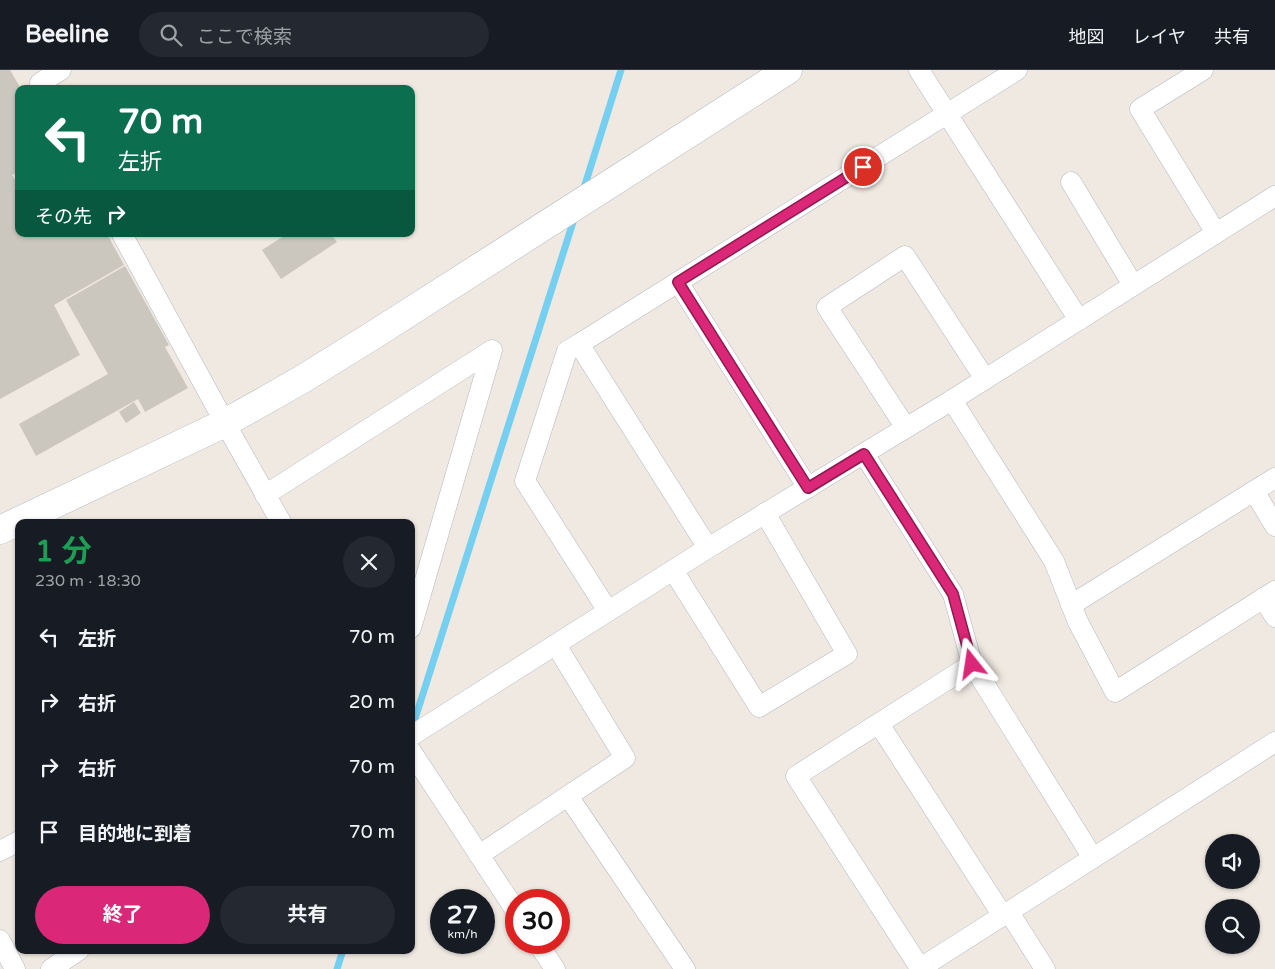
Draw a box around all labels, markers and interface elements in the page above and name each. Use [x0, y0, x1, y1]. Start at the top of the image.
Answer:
search box [139, 12, 489, 57]
text: Beeline [25, 20, 109, 49]
icon: search [157, 21, 185, 49]
text: ここで検索 [197, 26, 292, 48]
text: 地図 [1069, 26, 1105, 48]
text: レイヤ [1133, 26, 1186, 48]
text: 共有 [1214, 26, 1250, 48]
text: 70 m [118, 101, 203, 143]
icon: left [35, 105, 100, 170]
pin [842, 146, 884, 188]
text: 左折 [118, 149, 162, 175]
icon: arrive [849, 153, 877, 181]
icon: right [102, 200, 130, 228]
text: その先 [35, 206, 92, 228]
text: 1 分 [35, 533, 92, 570]
button: close [343, 536, 395, 588]
text: 230 m · 18:30 [35, 571, 141, 591]
icon: left [35, 623, 63, 651]
text: 70 m [349, 626, 395, 648]
text: 左折 [78, 628, 116, 650]
position arrow [945, 637, 997, 689]
icon: right [35, 688, 63, 716]
text: 20 m [349, 691, 395, 713]
text: 右折 [78, 693, 116, 715]
icon: right [35, 753, 63, 781]
text: 70 m [349, 756, 395, 778]
text: 右折 [78, 758, 116, 780]
icon: arrive [35, 818, 63, 846]
text: 70 m [349, 821, 395, 843]
text: 目的地に到着 [78, 823, 192, 845]
map controls [1205, 834, 1260, 954]
button: sound [1205, 834, 1260, 889]
button: 終了 [35, 886, 210, 944]
button: 共有 [220, 886, 395, 944]
speed limit sign: 30 [505, 889, 570, 954]
button: search [1205, 899, 1260, 954]
text: 27 [447, 900, 478, 930]
text: km/h [447, 927, 478, 941]

